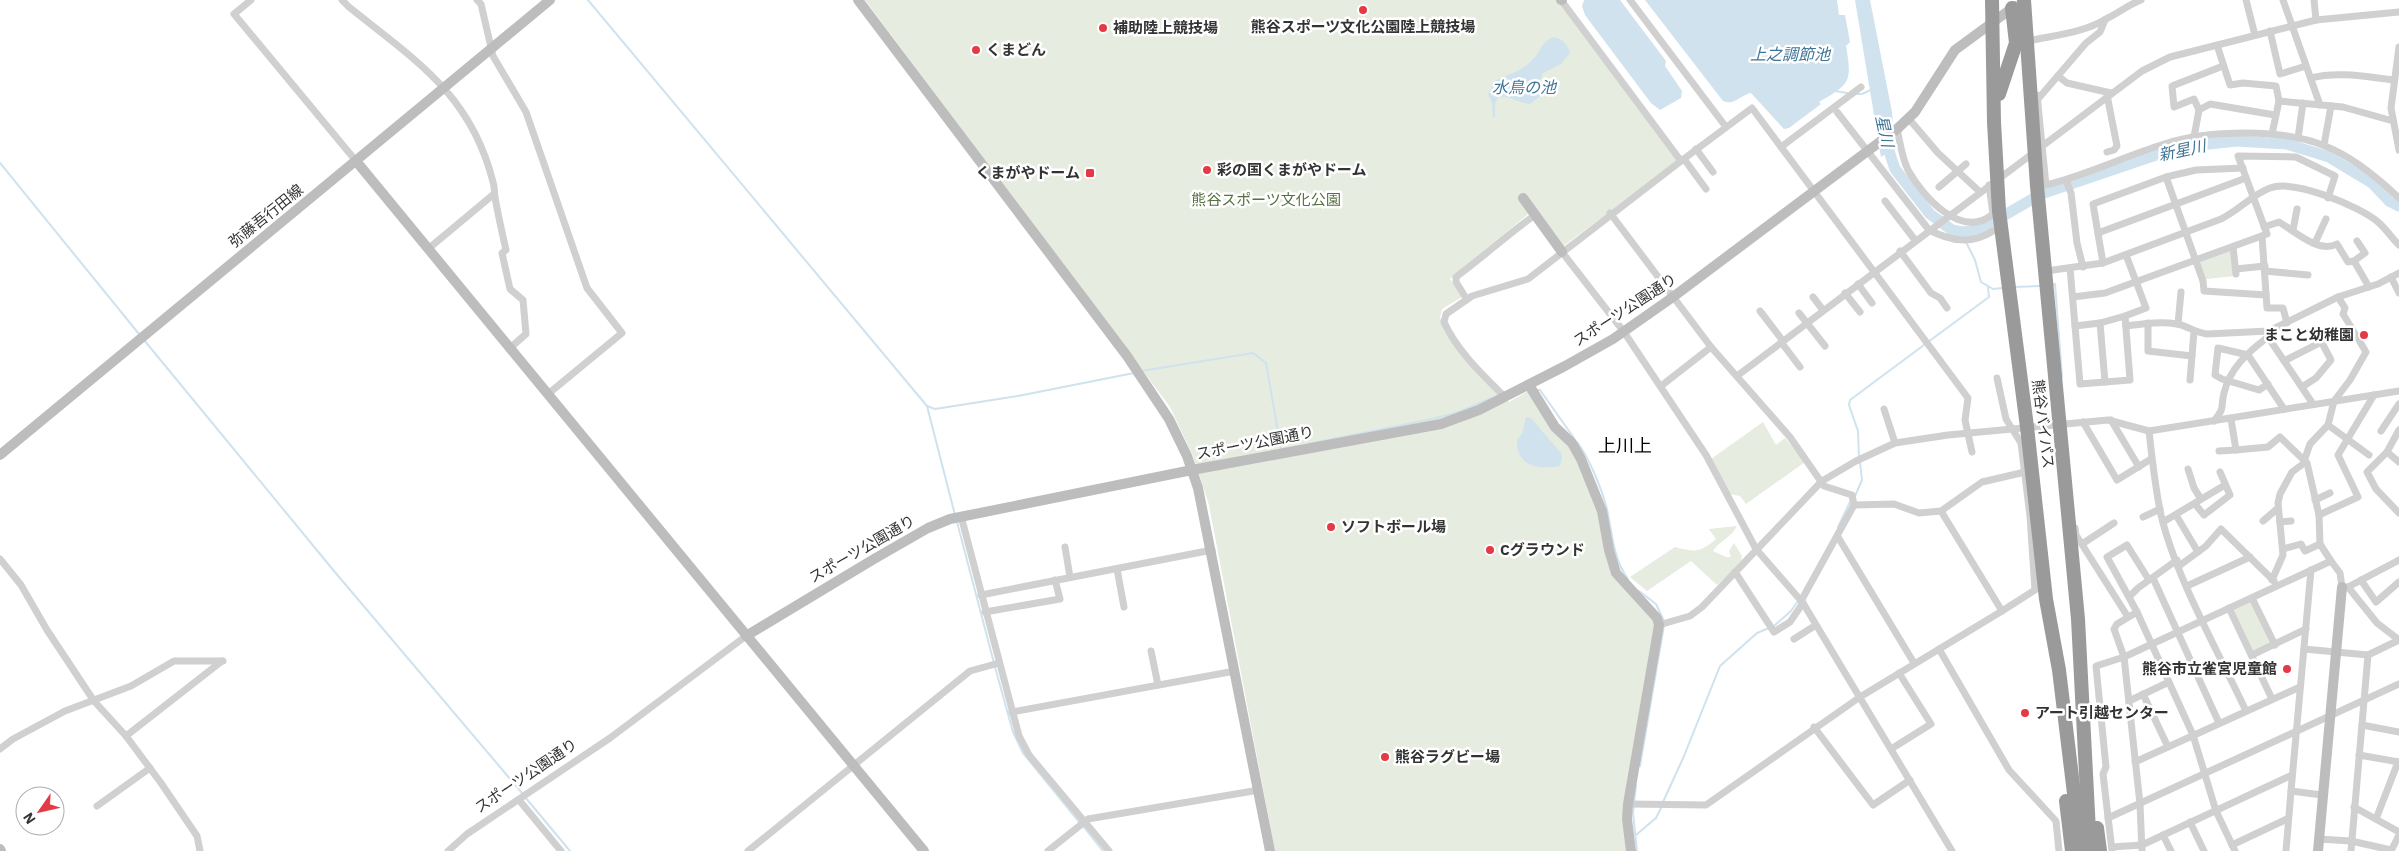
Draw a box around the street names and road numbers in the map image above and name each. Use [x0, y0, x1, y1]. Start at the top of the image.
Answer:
street label: 弥藤吾行田線 [225, 180, 307, 251]
street label: スポーツ公園通り [1569, 269, 1680, 350]
street label: 熊谷バイパス [2029, 378, 2058, 470]
street label: スポーツ公園通り [1194, 422, 1315, 463]
street label: スポーツ公園通り [805, 510, 918, 587]
street label: スポーツ公園通り [471, 734, 581, 817]

